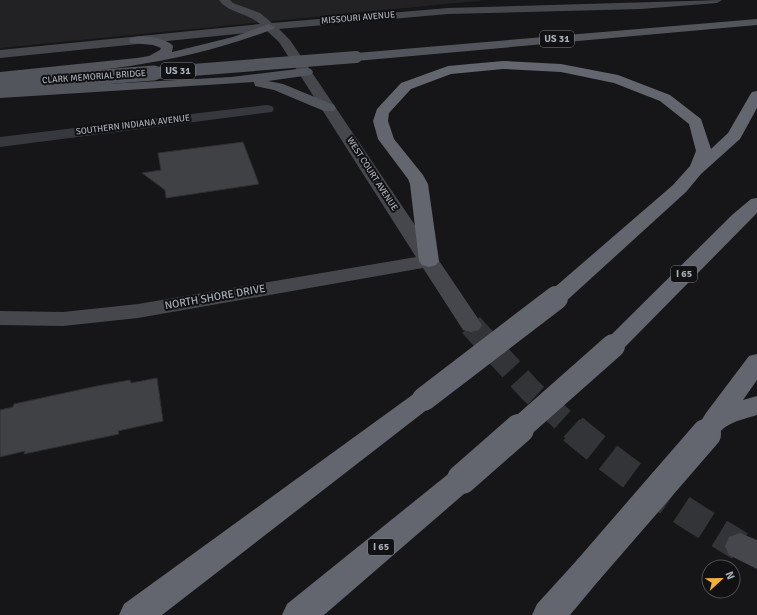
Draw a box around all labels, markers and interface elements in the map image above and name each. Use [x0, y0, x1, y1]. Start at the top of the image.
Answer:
street label: MISSOURI AVENUE [320, 9, 396, 27]
road number: US 31 [540, 31, 574, 47]
road number: US 31 [161, 63, 195, 79]
street label: CLARK MEMORIAL BRIDGE [42, 68, 146, 86]
street label: SOUTHERN INDIANA AVENUE [75, 113, 191, 137]
street label: WEST COURT AVENUE [344, 135, 400, 213]
road number: I 65 [671, 266, 697, 282]
street label: NORTH SHORE DRIVE [164, 282, 266, 312]
road number: I 65 [368, 539, 394, 555]
north arrow [701, 559, 741, 599]
text: N [722, 569, 737, 581]

